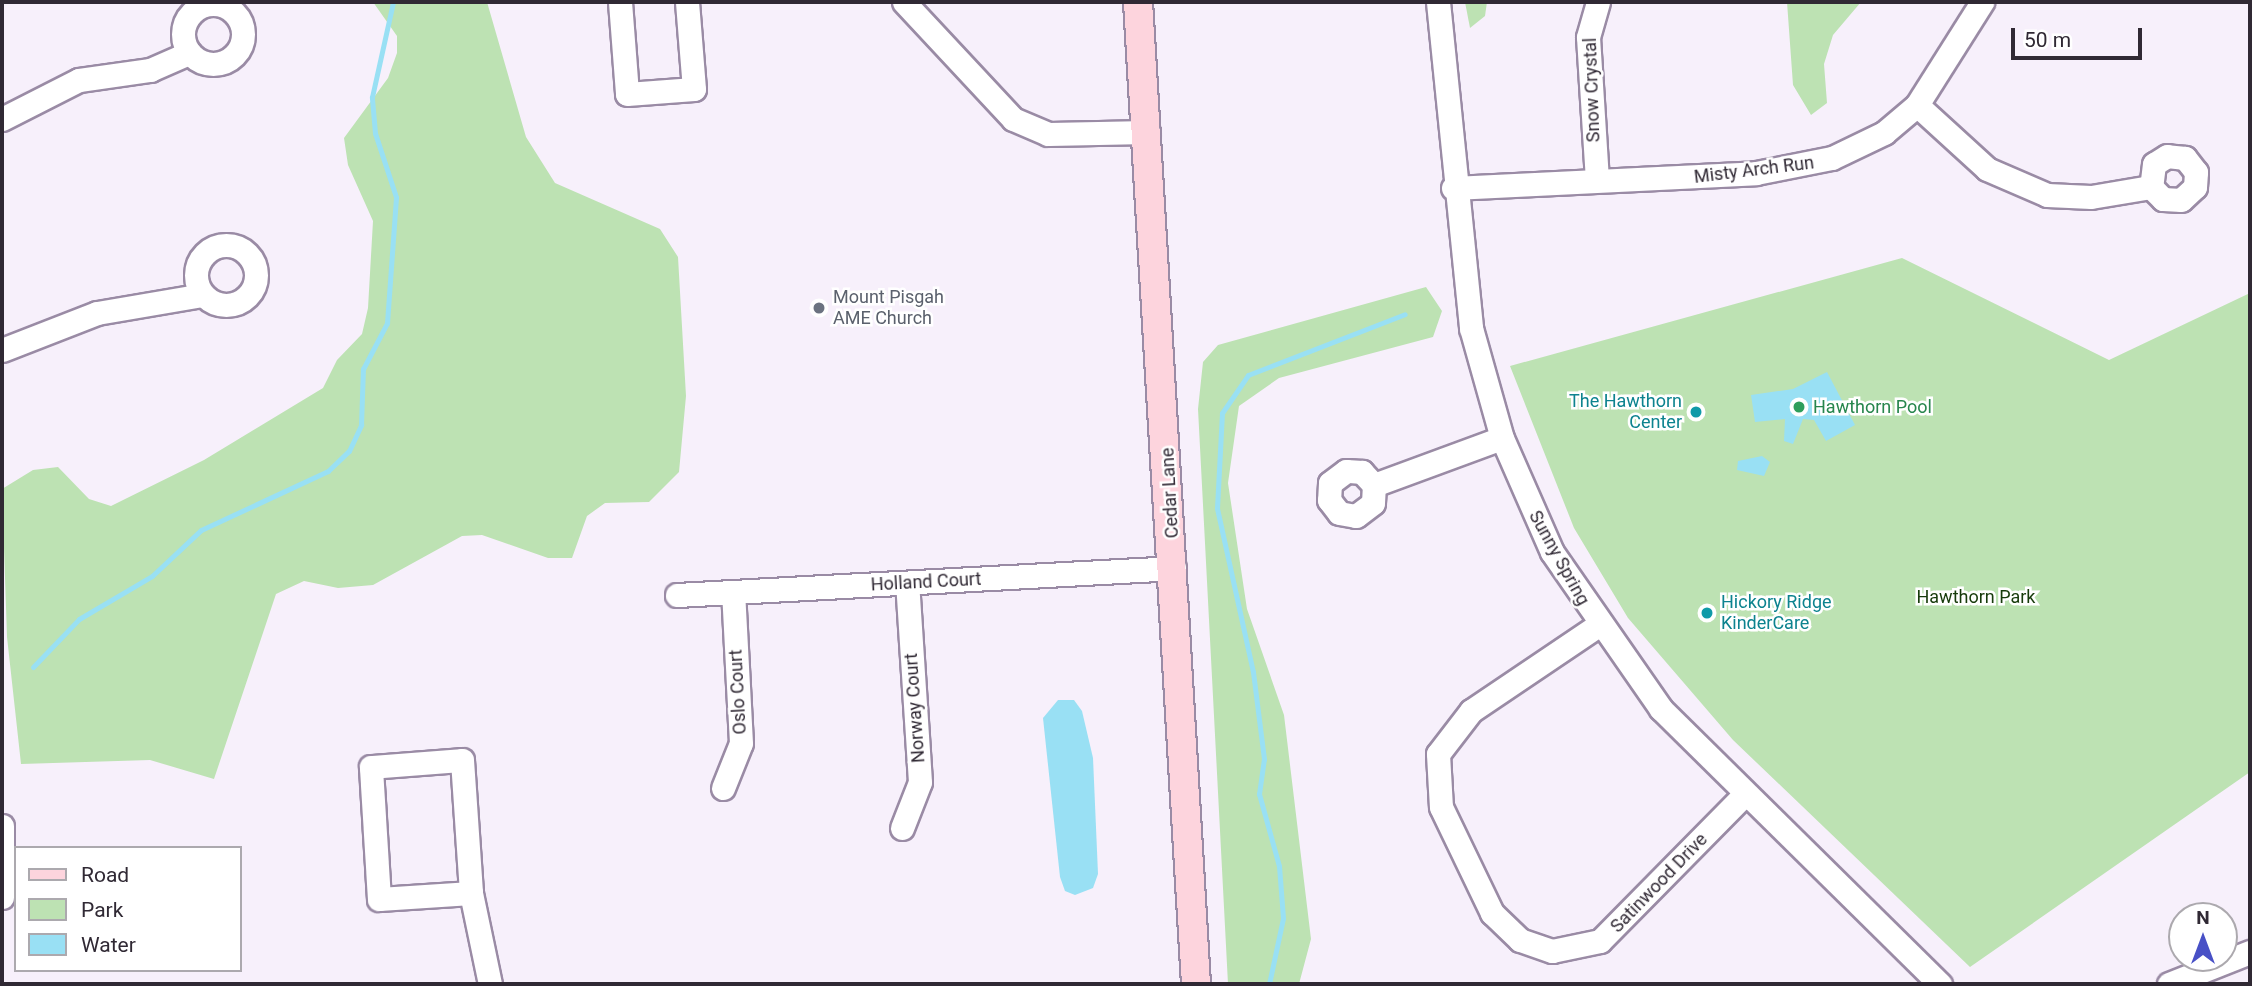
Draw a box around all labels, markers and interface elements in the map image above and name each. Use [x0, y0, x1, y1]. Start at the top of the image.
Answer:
scale bar [2014, 14, 2145, 58]
text: 50 m [2024, 28, 2071, 52]
street label: Snow Crystal [1579, 37, 1605, 143]
street label: Misty Arch Run [1693, 152, 1815, 188]
place label: Mount Pisgah AME Church [833, 287, 944, 330]
marker: Mount Pisgah AME Church [811, 300, 827, 316]
place label: The Hawthorn Center [1569, 391, 1682, 434]
place label: Hawthorn Pool [1813, 396, 1932, 418]
marker: Hawthorn Pool [1791, 399, 1807, 415]
marker: The Hawthorn Center [1688, 404, 1704, 420]
street label: Cedar Lane [1157, 447, 1183, 539]
street label: Sunny Spring [1524, 507, 1594, 609]
street label: Holland Court [870, 568, 982, 596]
park label: Hawthorn Park [1916, 586, 2036, 608]
place label: Hickory Ridge KinderCare [1721, 592, 1832, 634]
marker: Hickory Ridge KinderCare [1699, 605, 1715, 621]
street label: Oslo Court [725, 649, 751, 735]
street label: Norway Court [900, 652, 930, 764]
street label: Satinwood Drive [1606, 829, 1712, 937]
legend [14, 846, 242, 972]
text: Road [81, 863, 129, 887]
text: Park [81, 898, 123, 922]
north arrow [2168, 902, 2238, 972]
text: N [2196, 906, 2210, 929]
text: Water [81, 933, 136, 957]

